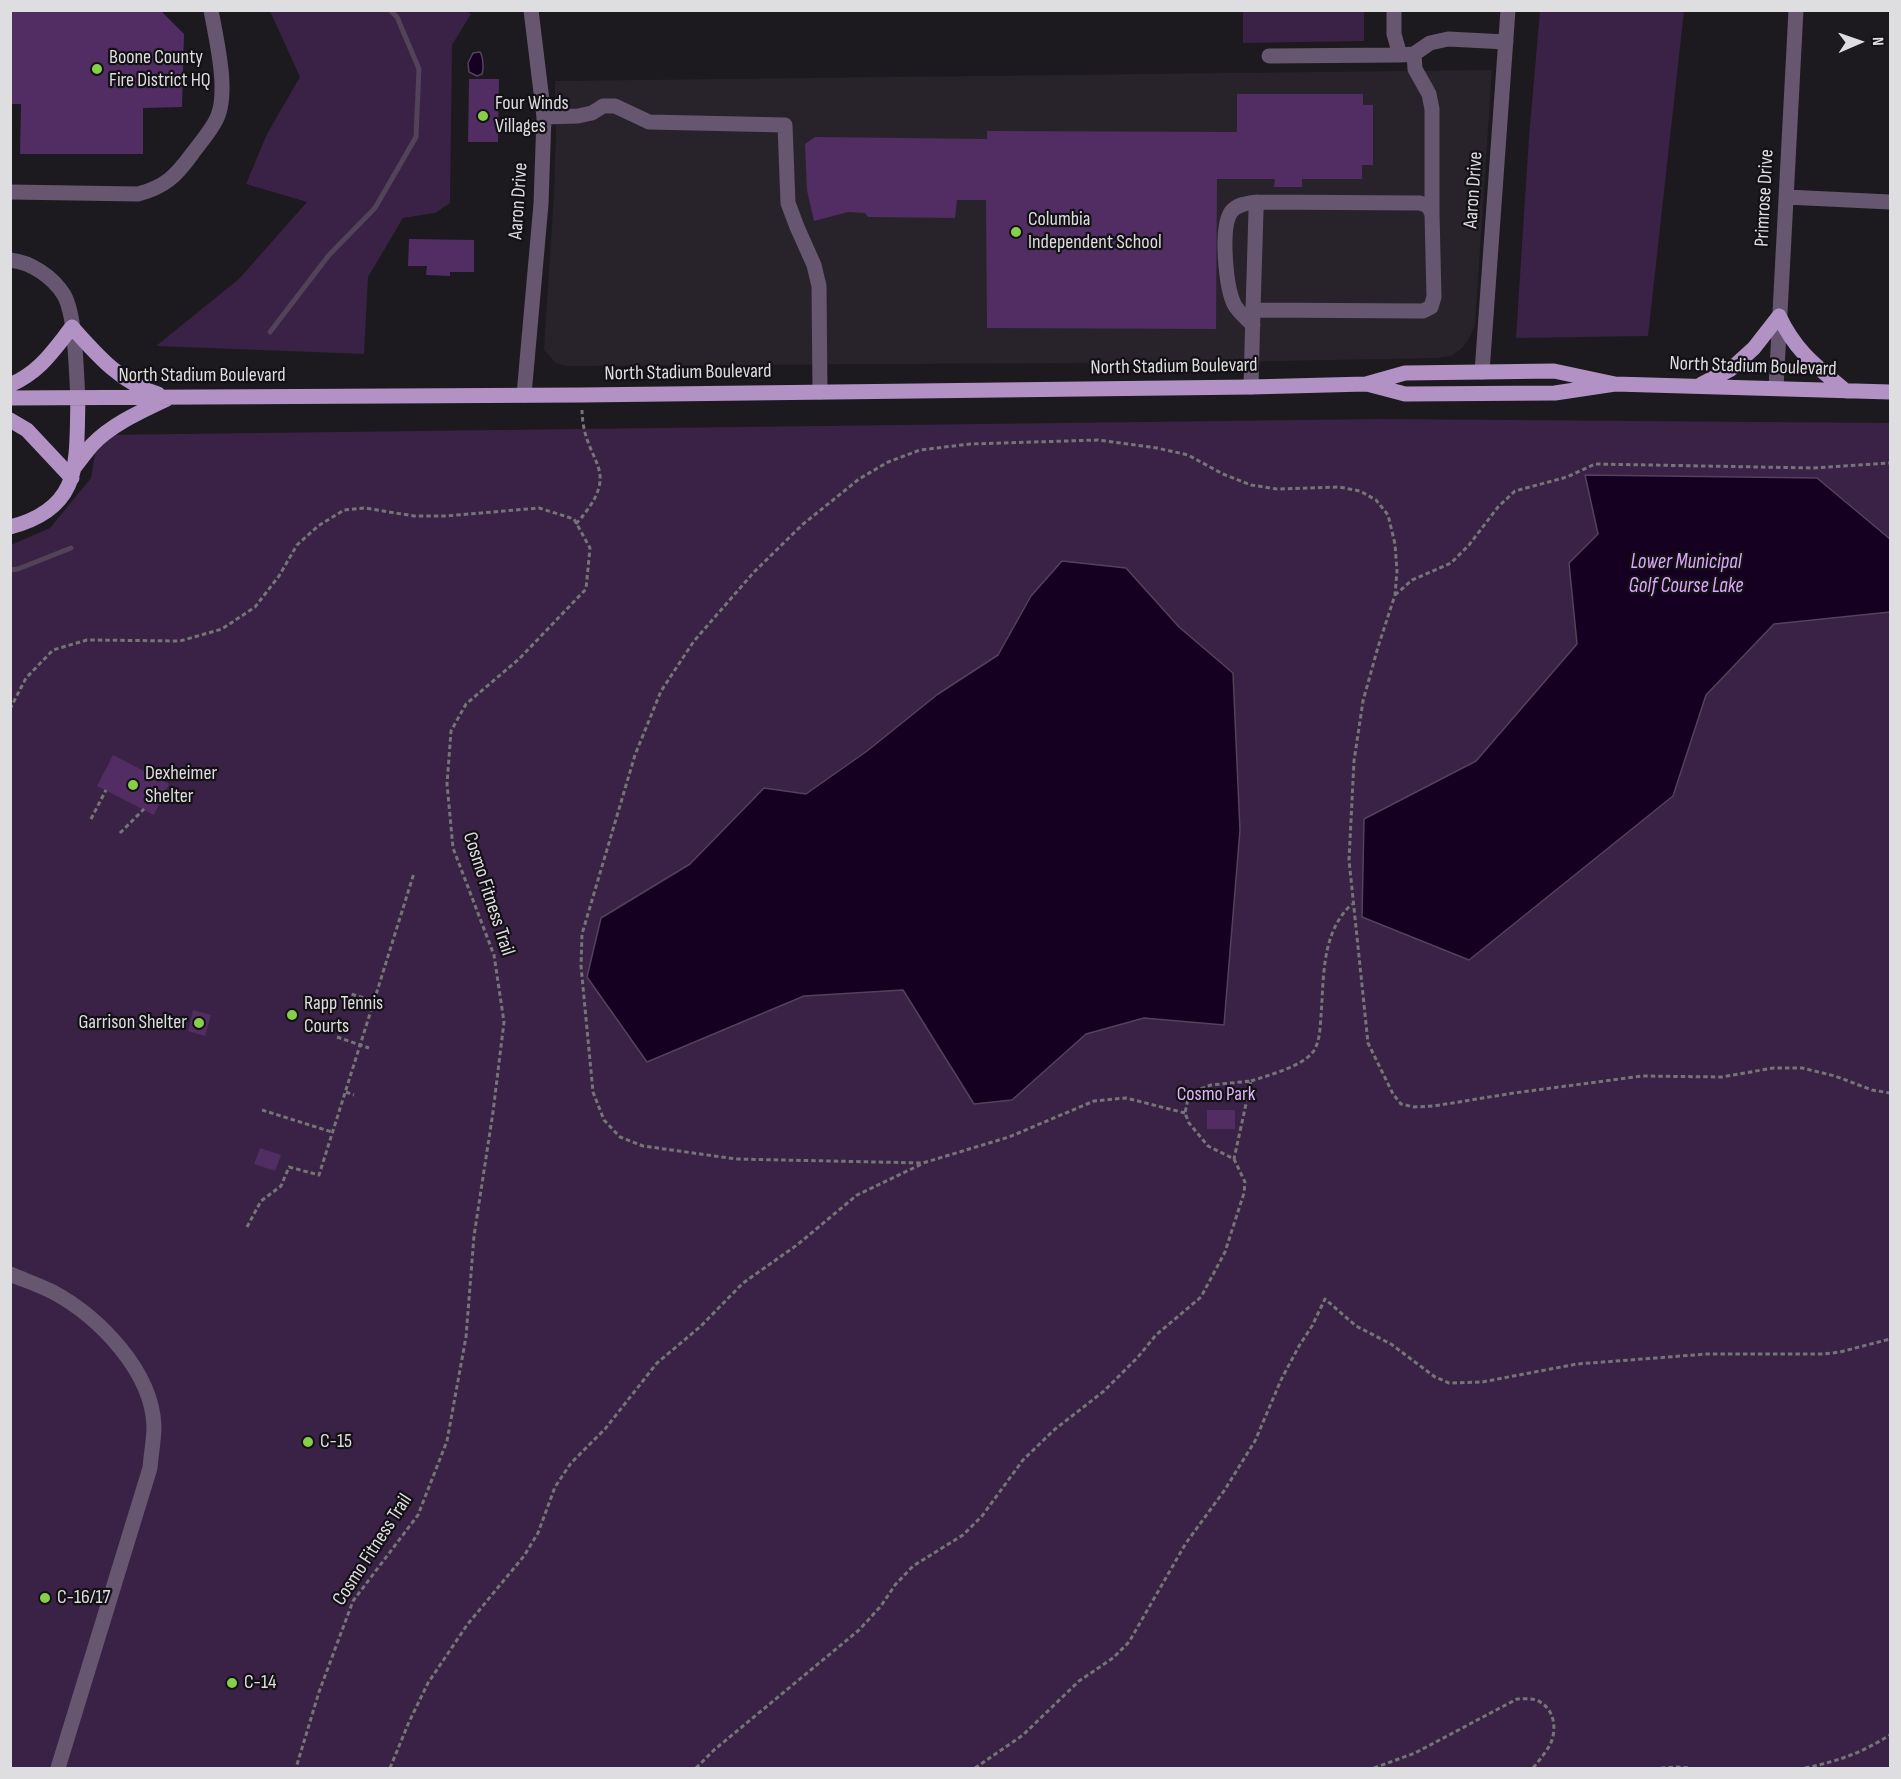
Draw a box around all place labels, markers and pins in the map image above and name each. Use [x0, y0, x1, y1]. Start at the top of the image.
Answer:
place label: Boone County Fire District HQ [109, 46, 211, 93]
marker: Boone County Fire District HQ [90, 62, 104, 76]
place label: Four Winds Villages [495, 92, 569, 139]
marker: Four Winds Villages [476, 109, 490, 123]
place label: Columbia Independent School [1028, 208, 1162, 255]
marker: Columbia Independent School [1009, 225, 1023, 239]
place label: Dexheimer Shelter [145, 762, 217, 809]
marker: Dexheimer Shelter [126, 778, 140, 792]
place label: Rapp Tennis Courts [304, 992, 383, 1039]
marker: Rapp Tennis Courts [285, 1008, 299, 1022]
place label: Garrison Shelter [78, 1011, 187, 1035]
marker: Garrison Shelter [192, 1016, 206, 1030]
place label: C-15 [320, 1430, 352, 1454]
marker: C-15 [301, 1435, 315, 1449]
place label: C-16/17 [57, 1586, 110, 1610]
marker: C-16/17 [38, 1591, 52, 1605]
place label: C-14 [244, 1671, 276, 1695]
marker: C-14 [225, 1676, 239, 1690]

